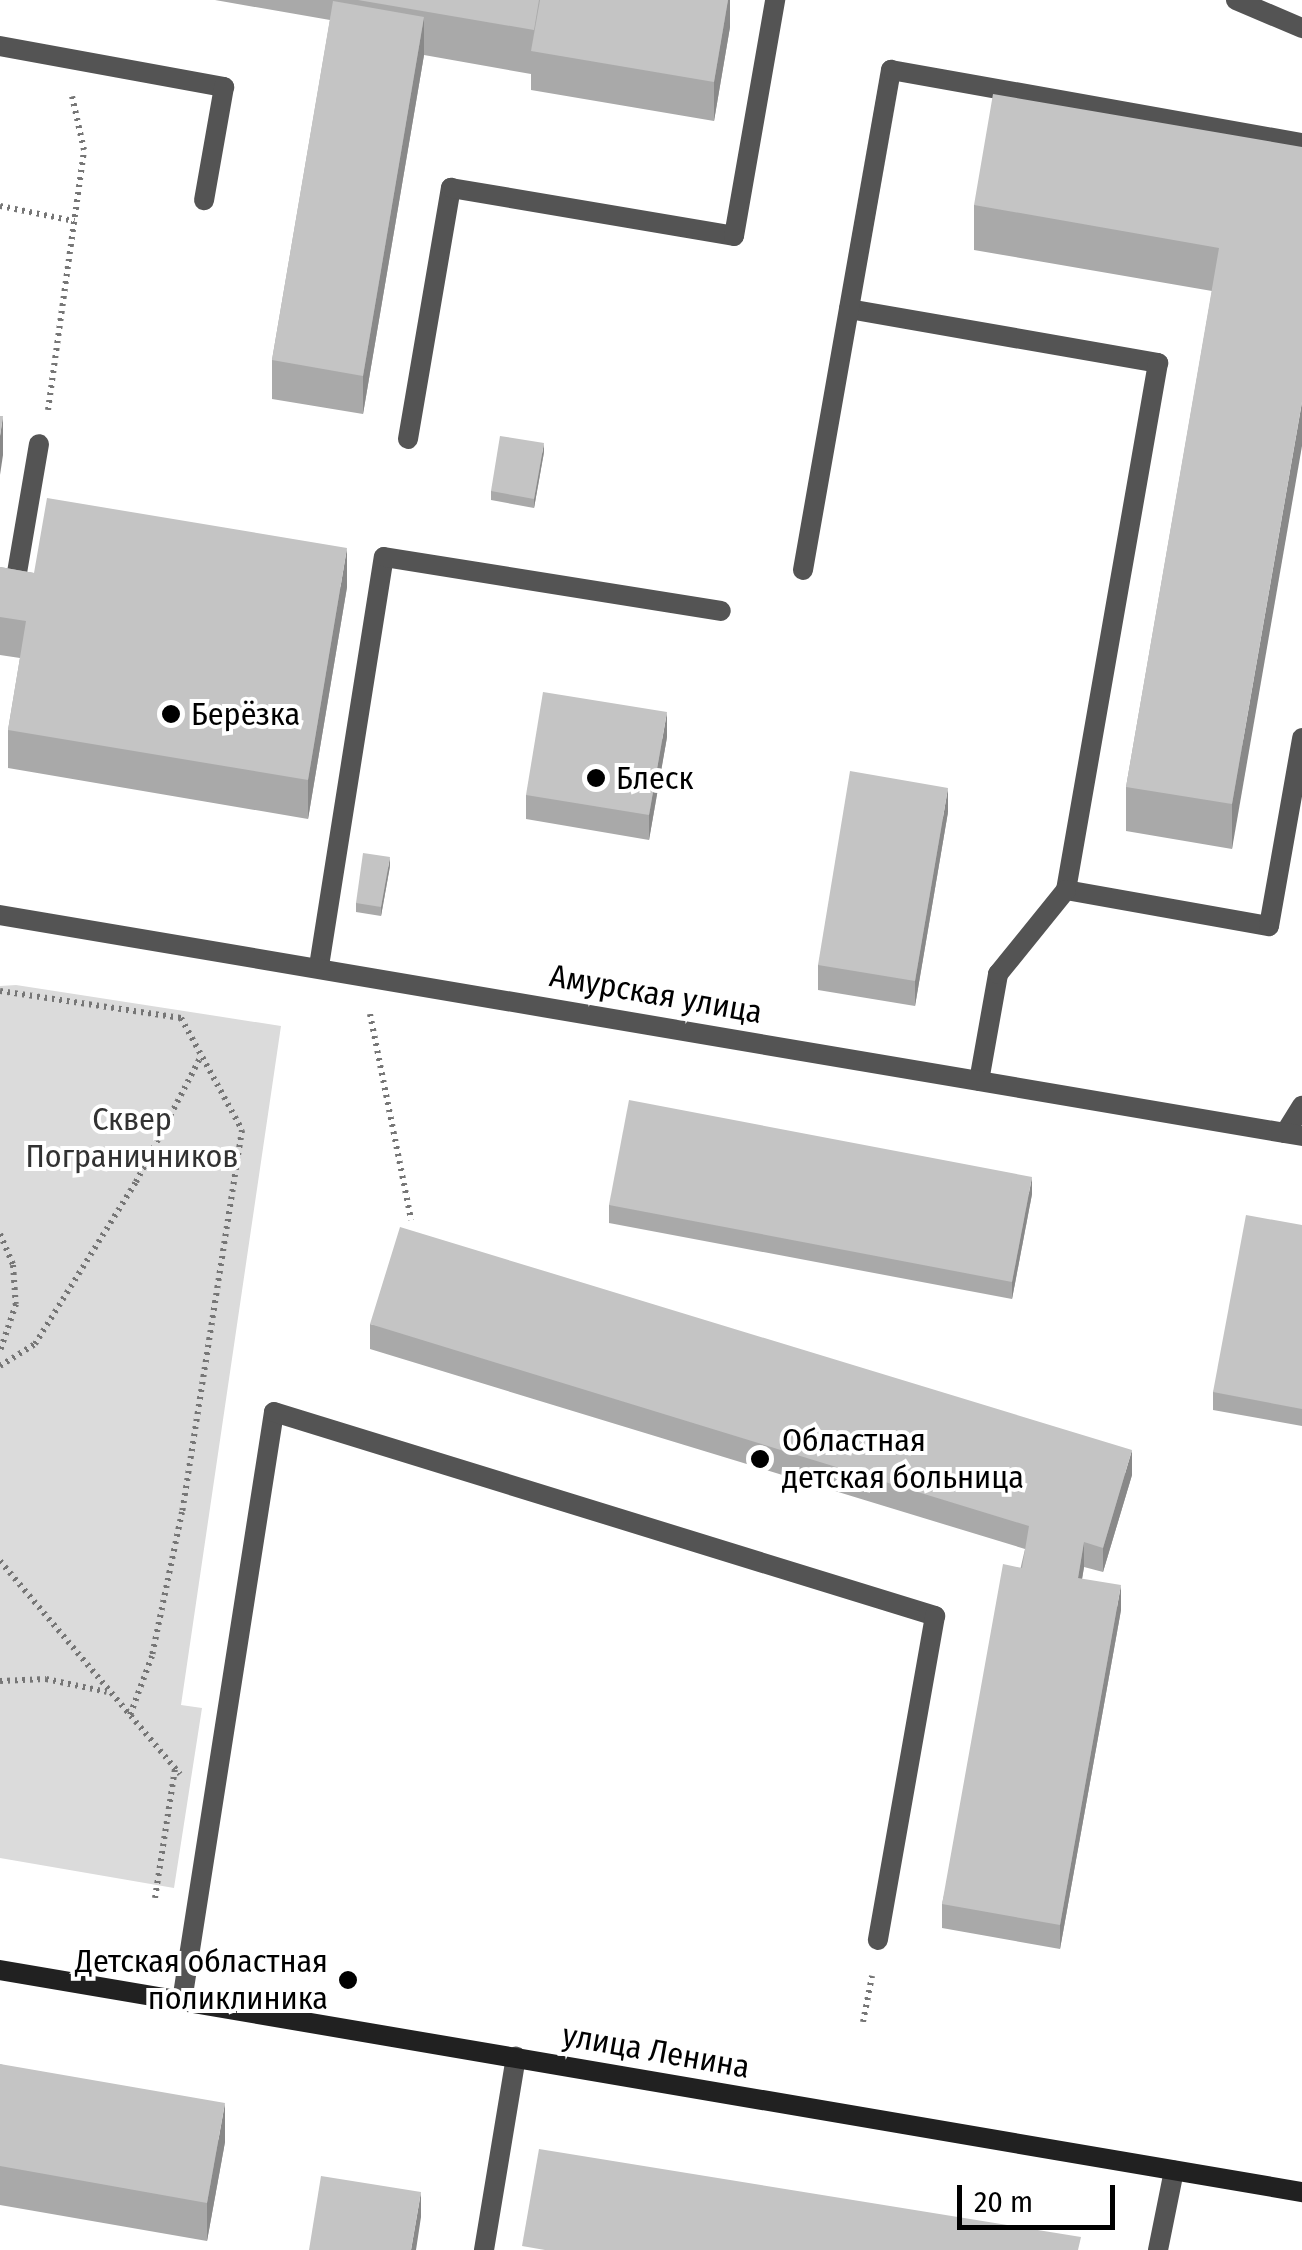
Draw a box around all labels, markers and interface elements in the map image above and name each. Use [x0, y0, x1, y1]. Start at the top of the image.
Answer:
place label: Берёзка [191, 695, 300, 733]
marker: Берёзка [160, 703, 182, 725]
place label: Блеск [616, 759, 694, 797]
marker: Блеск [585, 767, 607, 789]
street label: Амурская улица [547, 956, 765, 1032]
park label: Сквер Пограничников [26, 1101, 238, 1176]
place label: Областная детская больница [782, 1422, 1024, 1497]
marker: Областная детская больница [747, 1446, 773, 1472]
place label: Детская областная поликлиника [75, 1943, 328, 2018]
marker: Детская областная поликлиника [337, 1969, 359, 1991]
street label: улица Ленина [559, 2016, 753, 2086]
scale bar [962, 2165, 1120, 2227]
text: 20 m [974, 2184, 1033, 2220]

